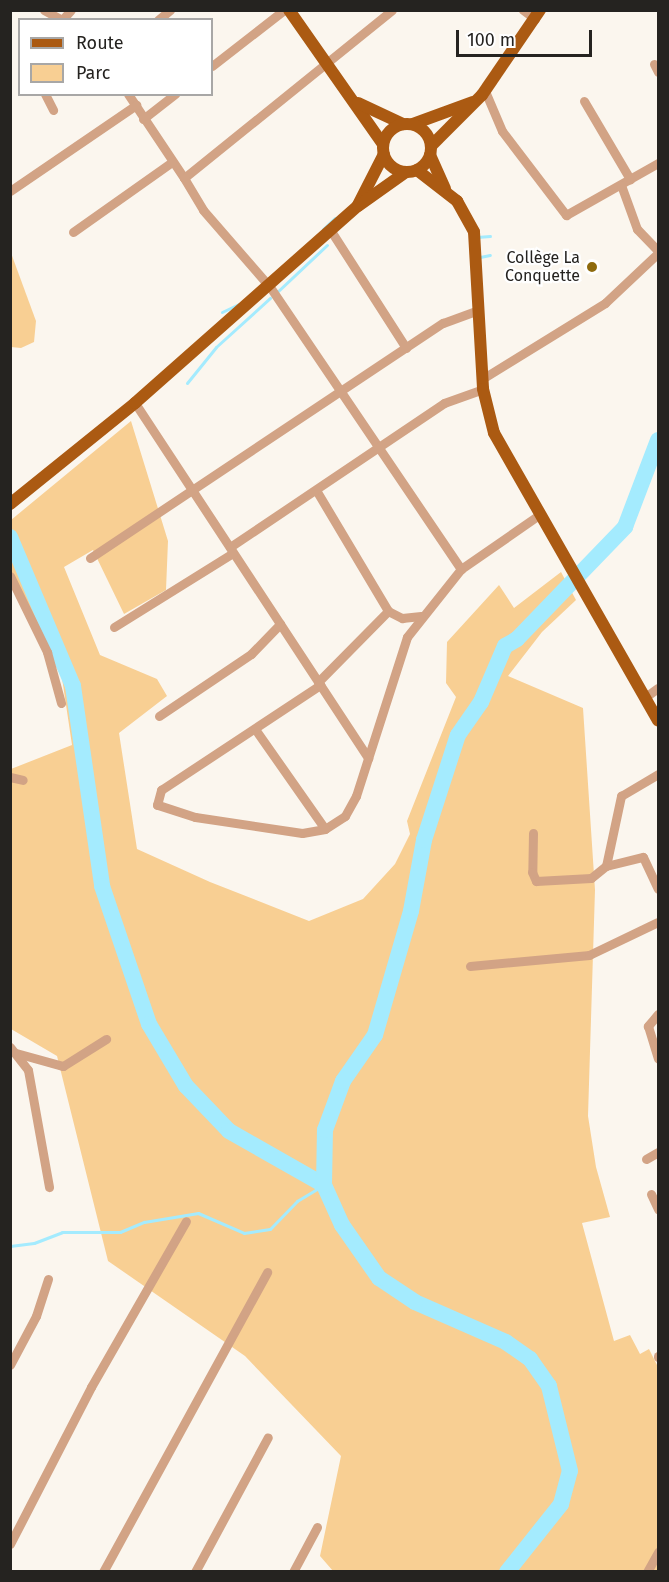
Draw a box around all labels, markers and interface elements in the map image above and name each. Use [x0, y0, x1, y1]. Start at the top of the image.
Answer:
legend [18, 18, 213, 96]
scale bar [459, 18, 596, 56]
text: 100 m [467, 29, 515, 51]
text: Route [76, 32, 124, 54]
text: Parc [76, 62, 110, 84]
place label: Collège La Conquette [505, 248, 580, 286]
marker: Collège La Conquette [585, 260, 599, 274]

